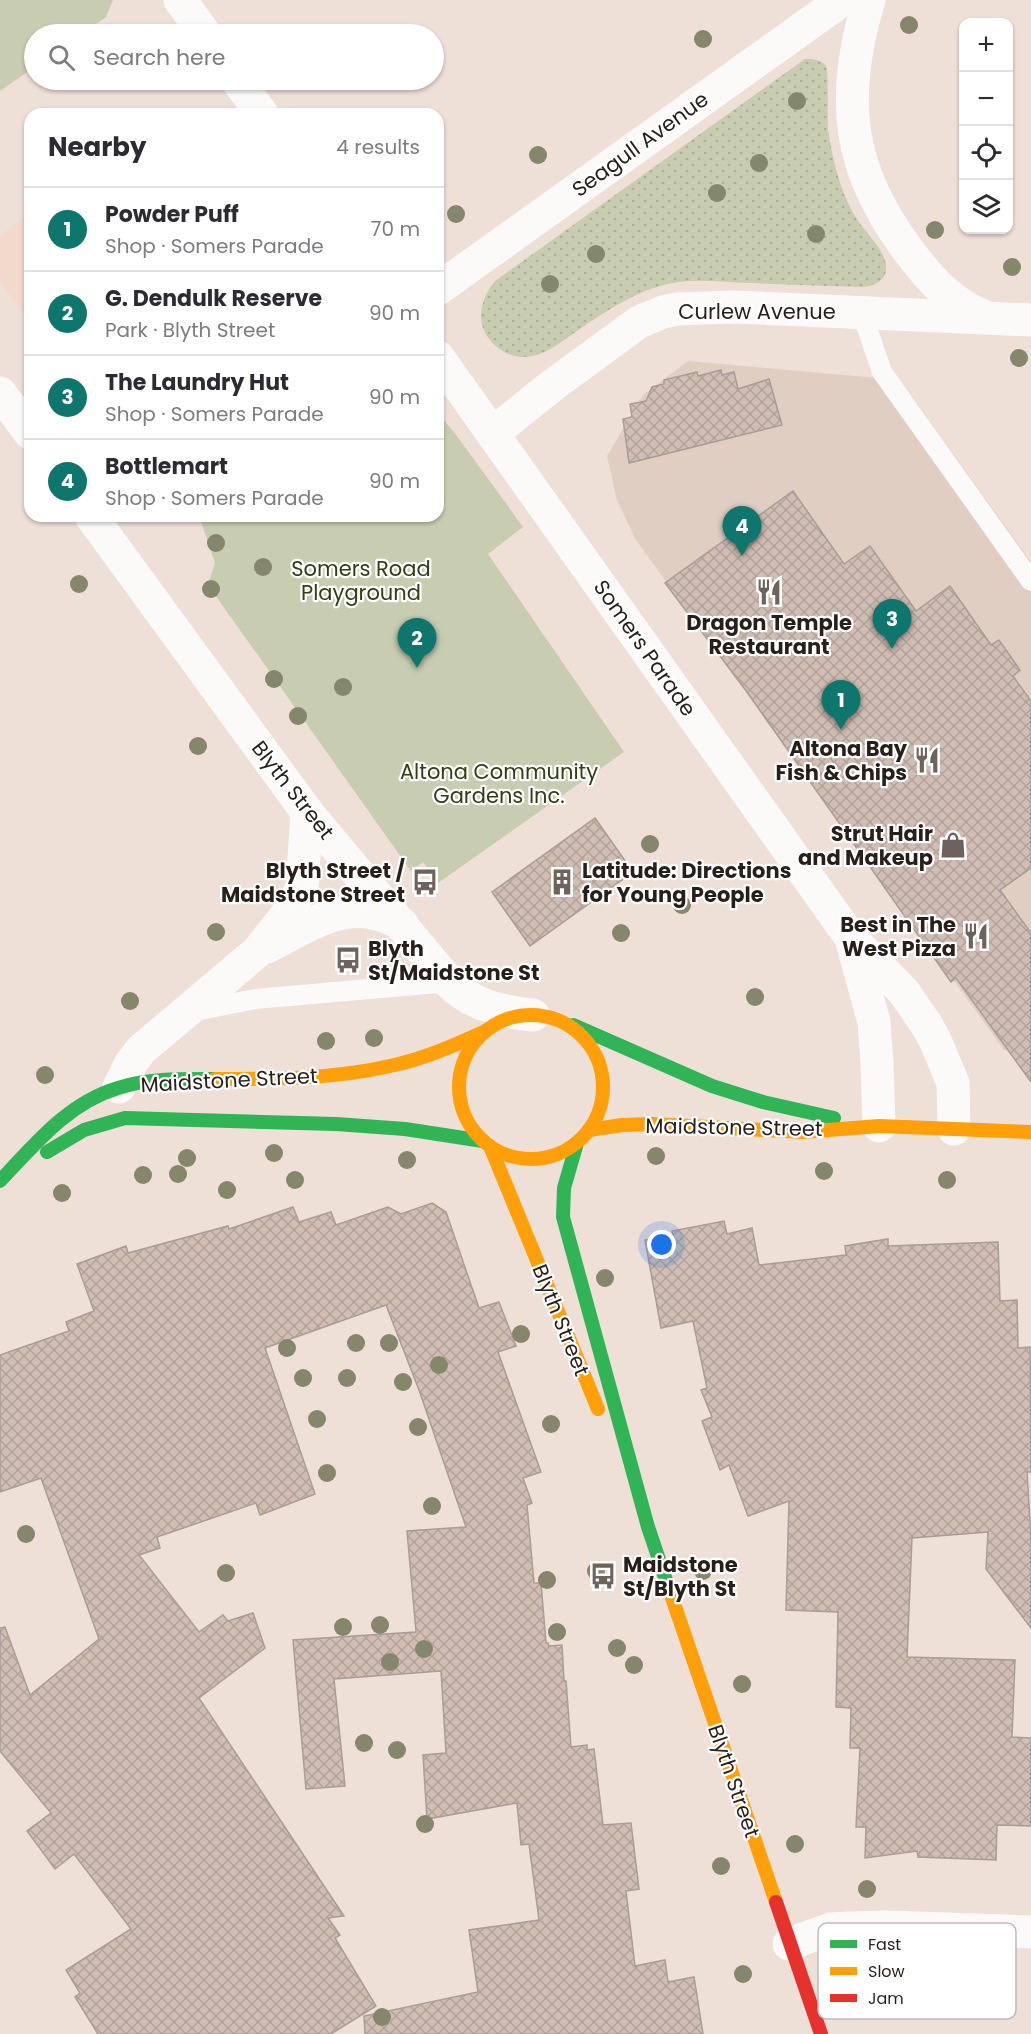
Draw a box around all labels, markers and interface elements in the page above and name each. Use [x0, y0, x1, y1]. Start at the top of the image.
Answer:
map controls [959, 18, 1013, 234]
button: + [959, 18, 1013, 72]
search box [24, 24, 444, 90]
icon: search [45, 41, 78, 74]
text: Search here [93, 42, 226, 73]
button: − [959, 72, 1013, 126]
street label: Seagull Avenue [566, 85, 714, 203]
button: locate [959, 126, 1013, 180]
text: Nearby [48, 129, 146, 165]
text: 4 results [336, 133, 420, 161]
button: layers [959, 180, 1013, 234]
text: Powder Puff [105, 199, 239, 230]
text: 1 [64, 215, 71, 243]
text: 70 m [371, 215, 420, 243]
text: Shop · Somers Parade [105, 232, 324, 260]
text: G. Dendulk Reserve [105, 283, 322, 314]
street label: Curlew Avenue [678, 297, 836, 326]
text: 2 [62, 299, 73, 327]
text: 90 m [369, 299, 420, 327]
text: Park · Blyth Street [105, 316, 275, 344]
text: The Laundry Hut [105, 367, 289, 398]
text: 3 [61, 383, 74, 411]
text: 90 m [369, 383, 420, 411]
text: Shop · Somers Parade [105, 400, 324, 428]
text: Bottlemart [105, 451, 228, 482]
text: 4 [61, 467, 74, 495]
text: 90 m [369, 467, 420, 495]
text: Shop · Somers Parade [105, 484, 324, 512]
pin: 4 [722, 506, 762, 556]
park label: Somers Road Playground [291, 554, 431, 607]
street label: Somers Parade [587, 574, 703, 722]
restaurant icon: Dragon Temple Restaurant [754, 577, 784, 607]
pin: 3 [872, 600, 912, 649]
place label: Dragon Temple Restaurant [686, 608, 852, 661]
pin: 2 [398, 618, 436, 668]
pin: 1 [822, 680, 860, 730]
place label: Altona Bay Fish & Chips [775, 734, 908, 787]
street label: Blyth Street [245, 735, 341, 845]
restaurant icon: Altona Bay Fish & Chips [912, 745, 942, 775]
park label: Altona Community Gardens Inc. [400, 757, 598, 810]
place label: Strut Hair and Makeup [798, 819, 933, 872]
shop icon: Strut Hair and Makeup [938, 830, 968, 860]
place label: Blyth Street / Maidstone Street [221, 856, 405, 909]
place label: Latitude: Directions for Young People [582, 856, 791, 909]
bus stop icon: Blyth Street / Maidstone Street [410, 867, 440, 897]
building icon: Latitude: Directions for Young People [547, 867, 577, 897]
place label: Best in The West Pizza [840, 910, 956, 963]
restaurant icon: Best in The West Pizza [961, 921, 991, 951]
place label: Blyth St/Maidstone St [368, 934, 540, 987]
bus stop icon: Blyth St/Maidstone St [333, 945, 363, 975]
street label: Maidstone Street [140, 1061, 318, 1099]
street label: Maidstone Street [645, 1111, 823, 1143]
your location [647, 1230, 676, 1259]
street label: Blyth Street [525, 1260, 597, 1380]
place label: Maidstone St/Blyth St [623, 1550, 738, 1603]
bus stop icon: Maidstone St/Blyth St [588, 1561, 618, 1591]
street label: Blyth Street [701, 1720, 767, 1842]
legend [818, 1923, 1016, 2019]
text: Fast [868, 1933, 901, 1956]
text: Slow [868, 1960, 905, 1983]
text: Jam [868, 1987, 904, 2010]

